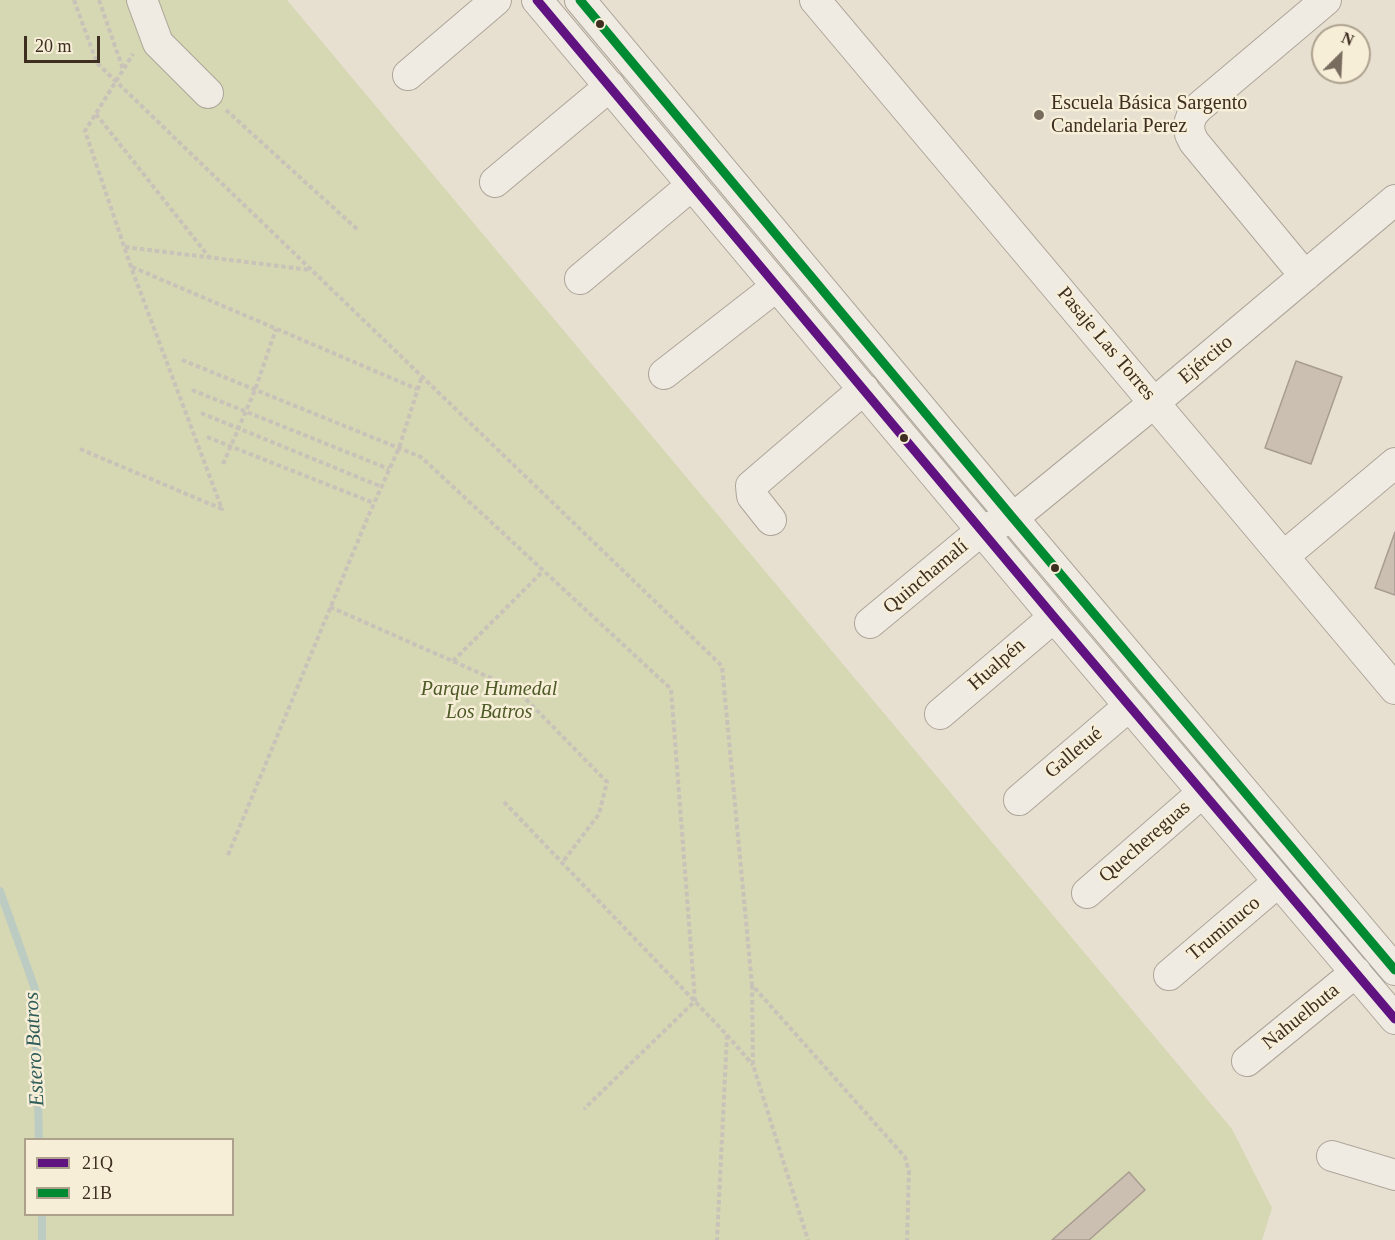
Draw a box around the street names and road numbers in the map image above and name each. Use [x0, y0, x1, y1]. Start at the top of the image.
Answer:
street label: Pasaje Las Torres [1052, 282, 1160, 406]
street label: Ejército [1174, 330, 1238, 390]
street label: Quinchamalí [879, 535, 973, 619]
street label: Hualpén [964, 634, 1030, 696]
street label: Galletué [1040, 722, 1108, 784]
street label: Quechereguas [1094, 796, 1196, 888]
street label: Truminuco [1183, 891, 1265, 967]
street label: Nahuelbuta [1258, 979, 1344, 1055]

